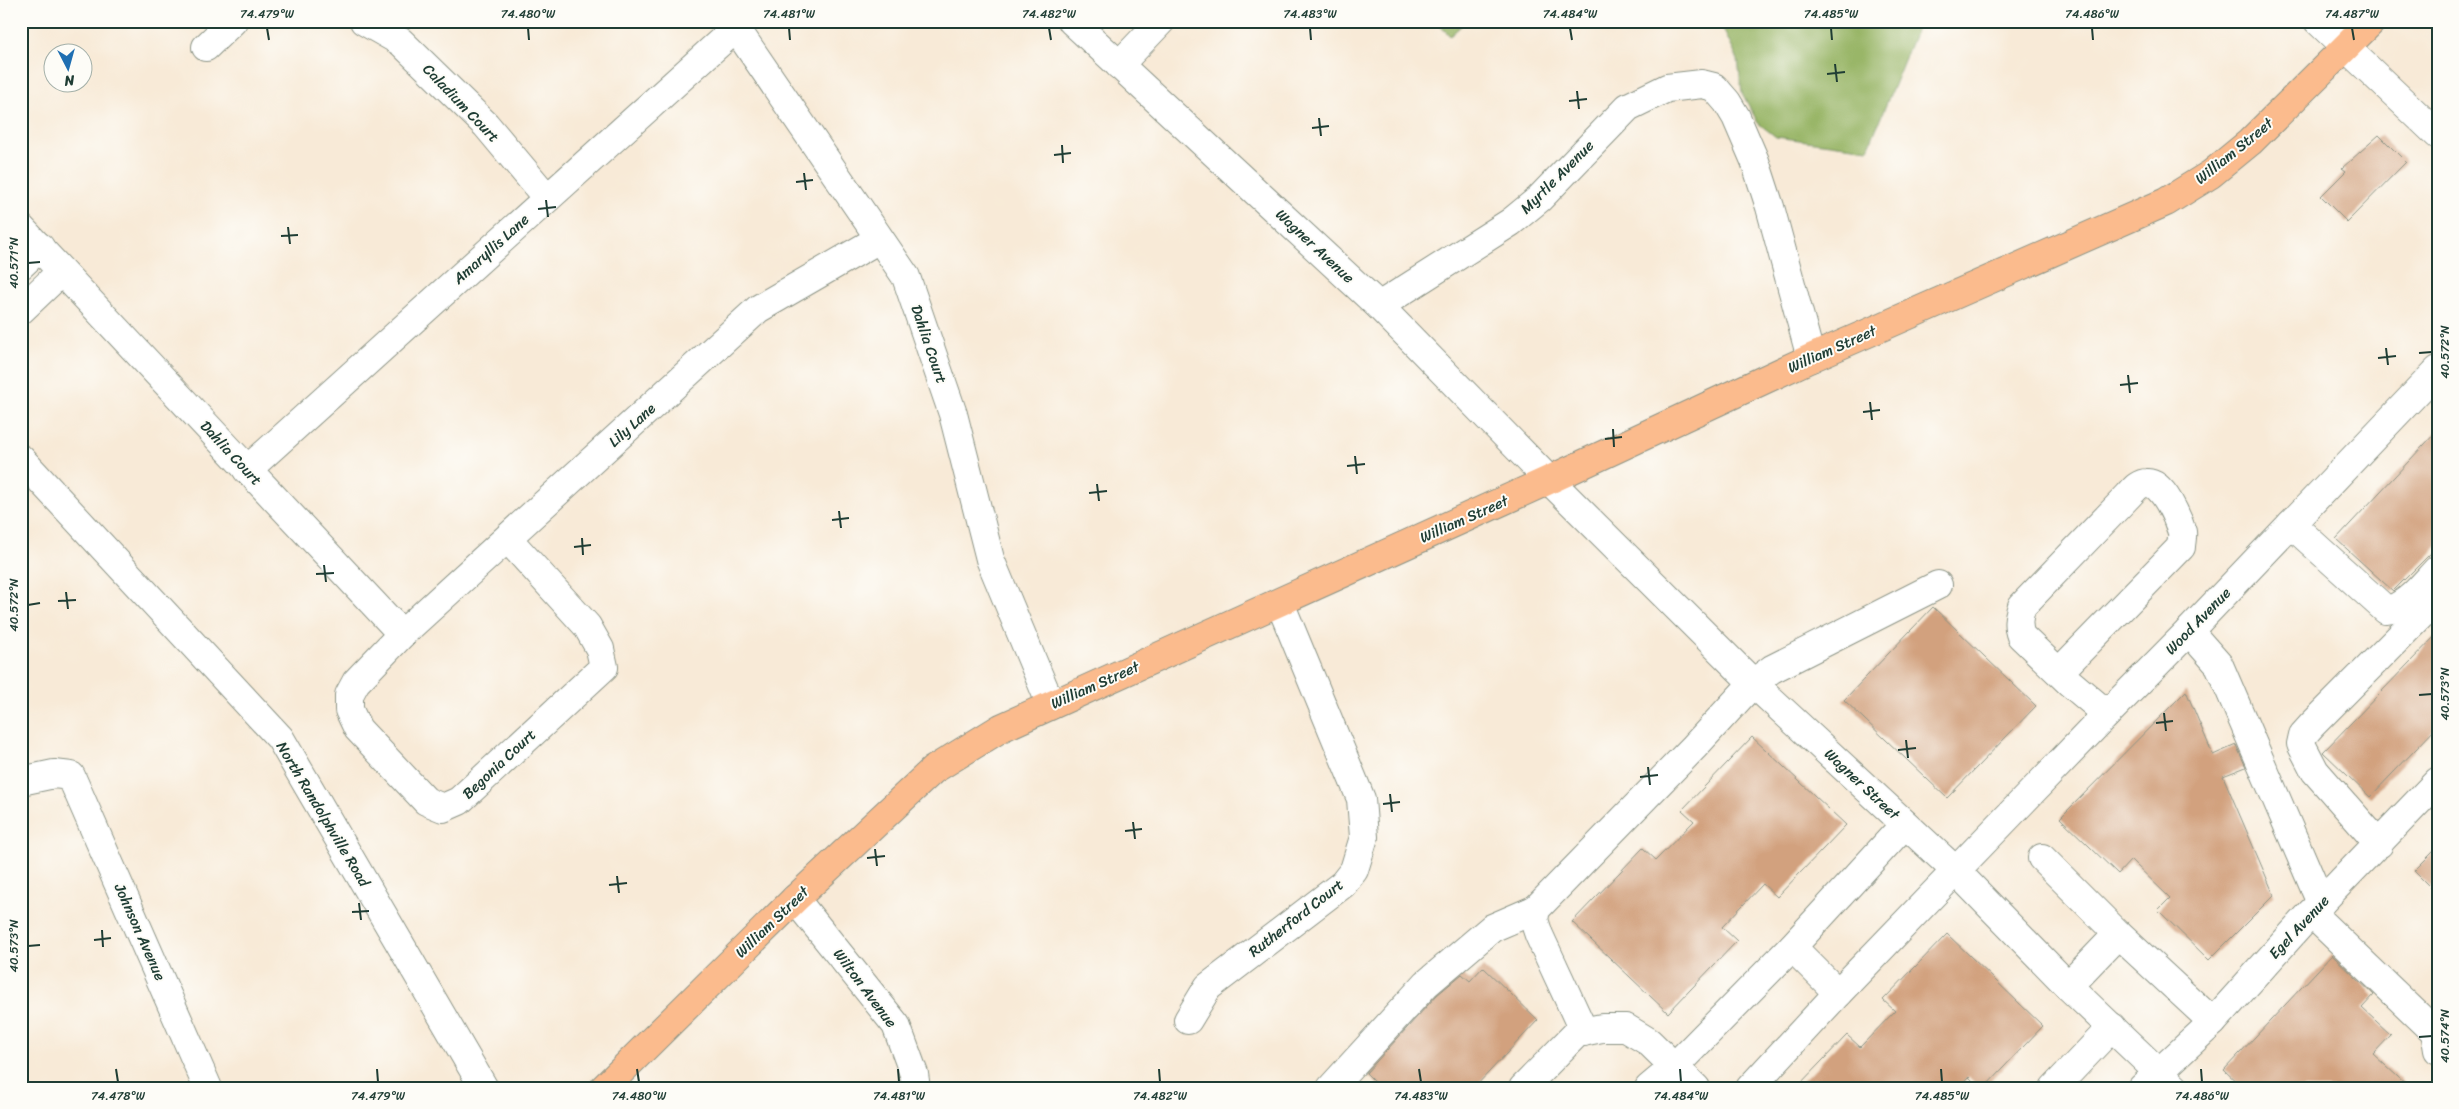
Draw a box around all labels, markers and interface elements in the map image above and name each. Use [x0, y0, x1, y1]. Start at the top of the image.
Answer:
text: 74.479°W [240, 3, 295, 25]
text: 74.480°W [501, 3, 556, 25]
text: 74.481°W [763, 3, 816, 25]
text: 74.482°W [1022, 3, 1077, 25]
text: 74.483°W [1283, 3, 1338, 25]
text: 74.484°W [1543, 3, 1598, 25]
text: 74.485°W [1804, 3, 1859, 25]
text: 74.486°W [2065, 3, 2120, 25]
text: 74.487°W [2325, 3, 2380, 25]
north arrow [42, 42, 92, 92]
street label: Caladium Court [416, 57, 506, 149]
text: N [63, 67, 76, 93]
street label: William Street [2189, 110, 2280, 191]
street label: Myrtle Avenue [1514, 133, 1601, 220]
street label: Wagner Avenue [1269, 202, 1361, 290]
street label: Amaryllis Lane [446, 207, 535, 291]
text: 40.571°N [3, 237, 25, 289]
street label: Dahlia Court [903, 301, 955, 387]
street label: William Street [1783, 317, 1882, 380]
text: 40.572°N [2434, 325, 2456, 379]
street label: Lily Lane [602, 396, 662, 454]
street label: Dahlia Court [194, 414, 269, 492]
street label: William Street [1415, 487, 1514, 550]
text: 40.572°N [3, 578, 25, 632]
street label: Wood Avenue [2159, 581, 2238, 661]
street label: William Street [1046, 653, 1145, 716]
text: 40.573°N [2434, 667, 2456, 720]
street label: Begonia Court [456, 722, 542, 805]
street label: North Randolphville Road [269, 736, 377, 893]
street label: Wagner Street [1818, 742, 1907, 827]
street label: Rutherford Court [1243, 872, 1350, 964]
street label: Johnson Avenue [107, 878, 173, 985]
street label: William Street [729, 879, 816, 964]
street label: Egel Avenue [2262, 889, 2336, 965]
text: 40.573°N [3, 919, 25, 972]
street label: Wilton Avenue [826, 943, 904, 1034]
text: 40.574°N [2434, 1008, 2456, 1063]
text: 74.478°W [91, 1085, 146, 1107]
text: 74.479°W [351, 1085, 406, 1107]
text: 74.480°W [612, 1085, 667, 1107]
text: 74.481°W [873, 1085, 926, 1107]
text: 74.482°W [1133, 1085, 1188, 1107]
text: 74.483°W [1394, 1085, 1449, 1107]
text: 74.484°W [1654, 1085, 1709, 1107]
text: 74.485°W [1915, 1085, 1970, 1107]
text: 74.486°W [2175, 1085, 2230, 1107]

